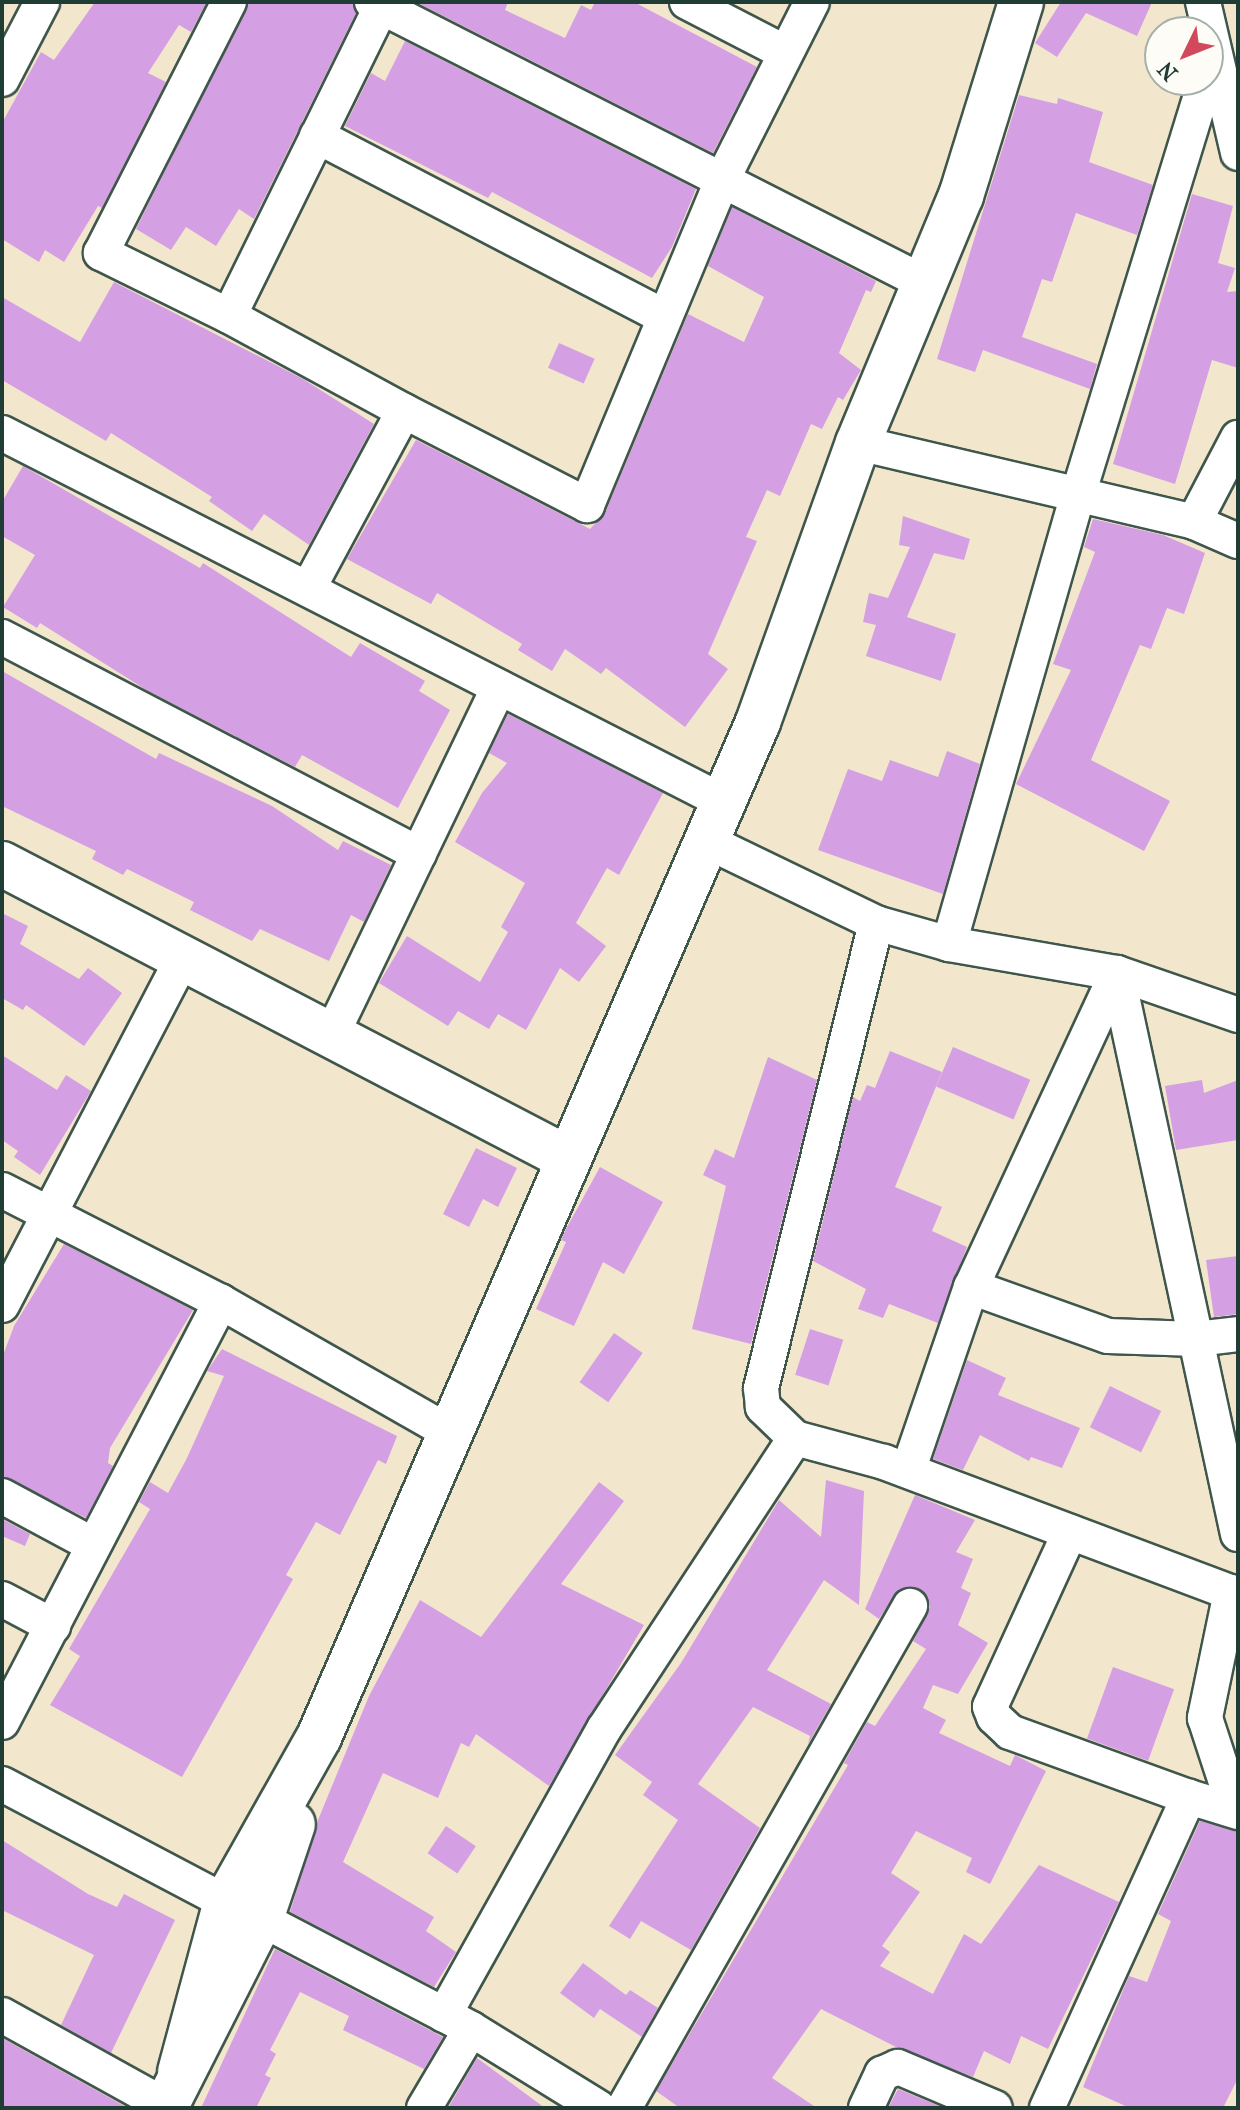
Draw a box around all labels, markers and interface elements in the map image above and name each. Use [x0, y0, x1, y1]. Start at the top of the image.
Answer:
north arrow [1144, 16, 1224, 96]
text: N [1153, 56, 1183, 86]

